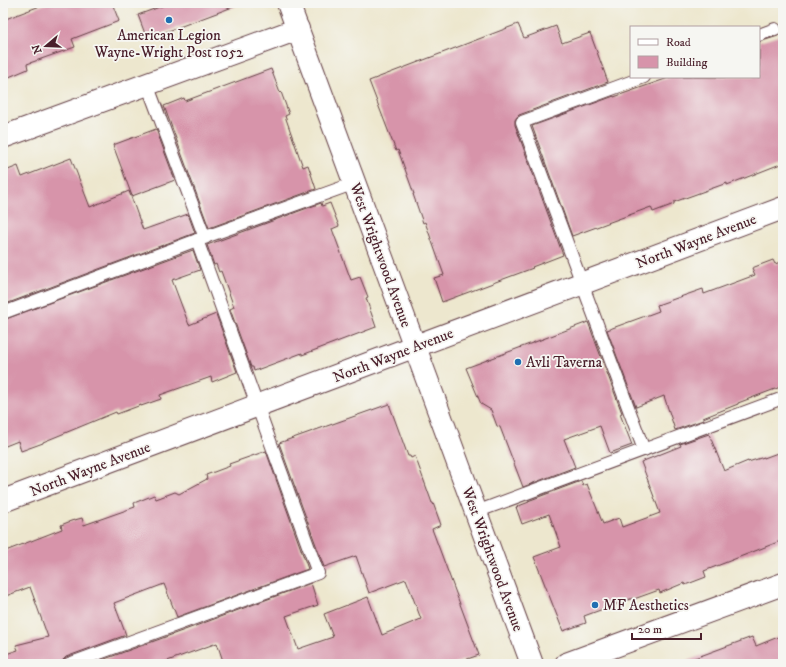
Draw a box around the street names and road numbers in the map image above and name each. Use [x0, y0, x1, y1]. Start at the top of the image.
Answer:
street label: West Wrightwood Avenue [345, 179, 416, 330]
street label: North Wayne Avenue [633, 210, 759, 273]
street label: North Wayne Avenue [330, 324, 456, 387]
street label: North Wayne Avenue [27, 438, 153, 501]
street label: West Wrightwood Avenue [457, 483, 528, 634]

